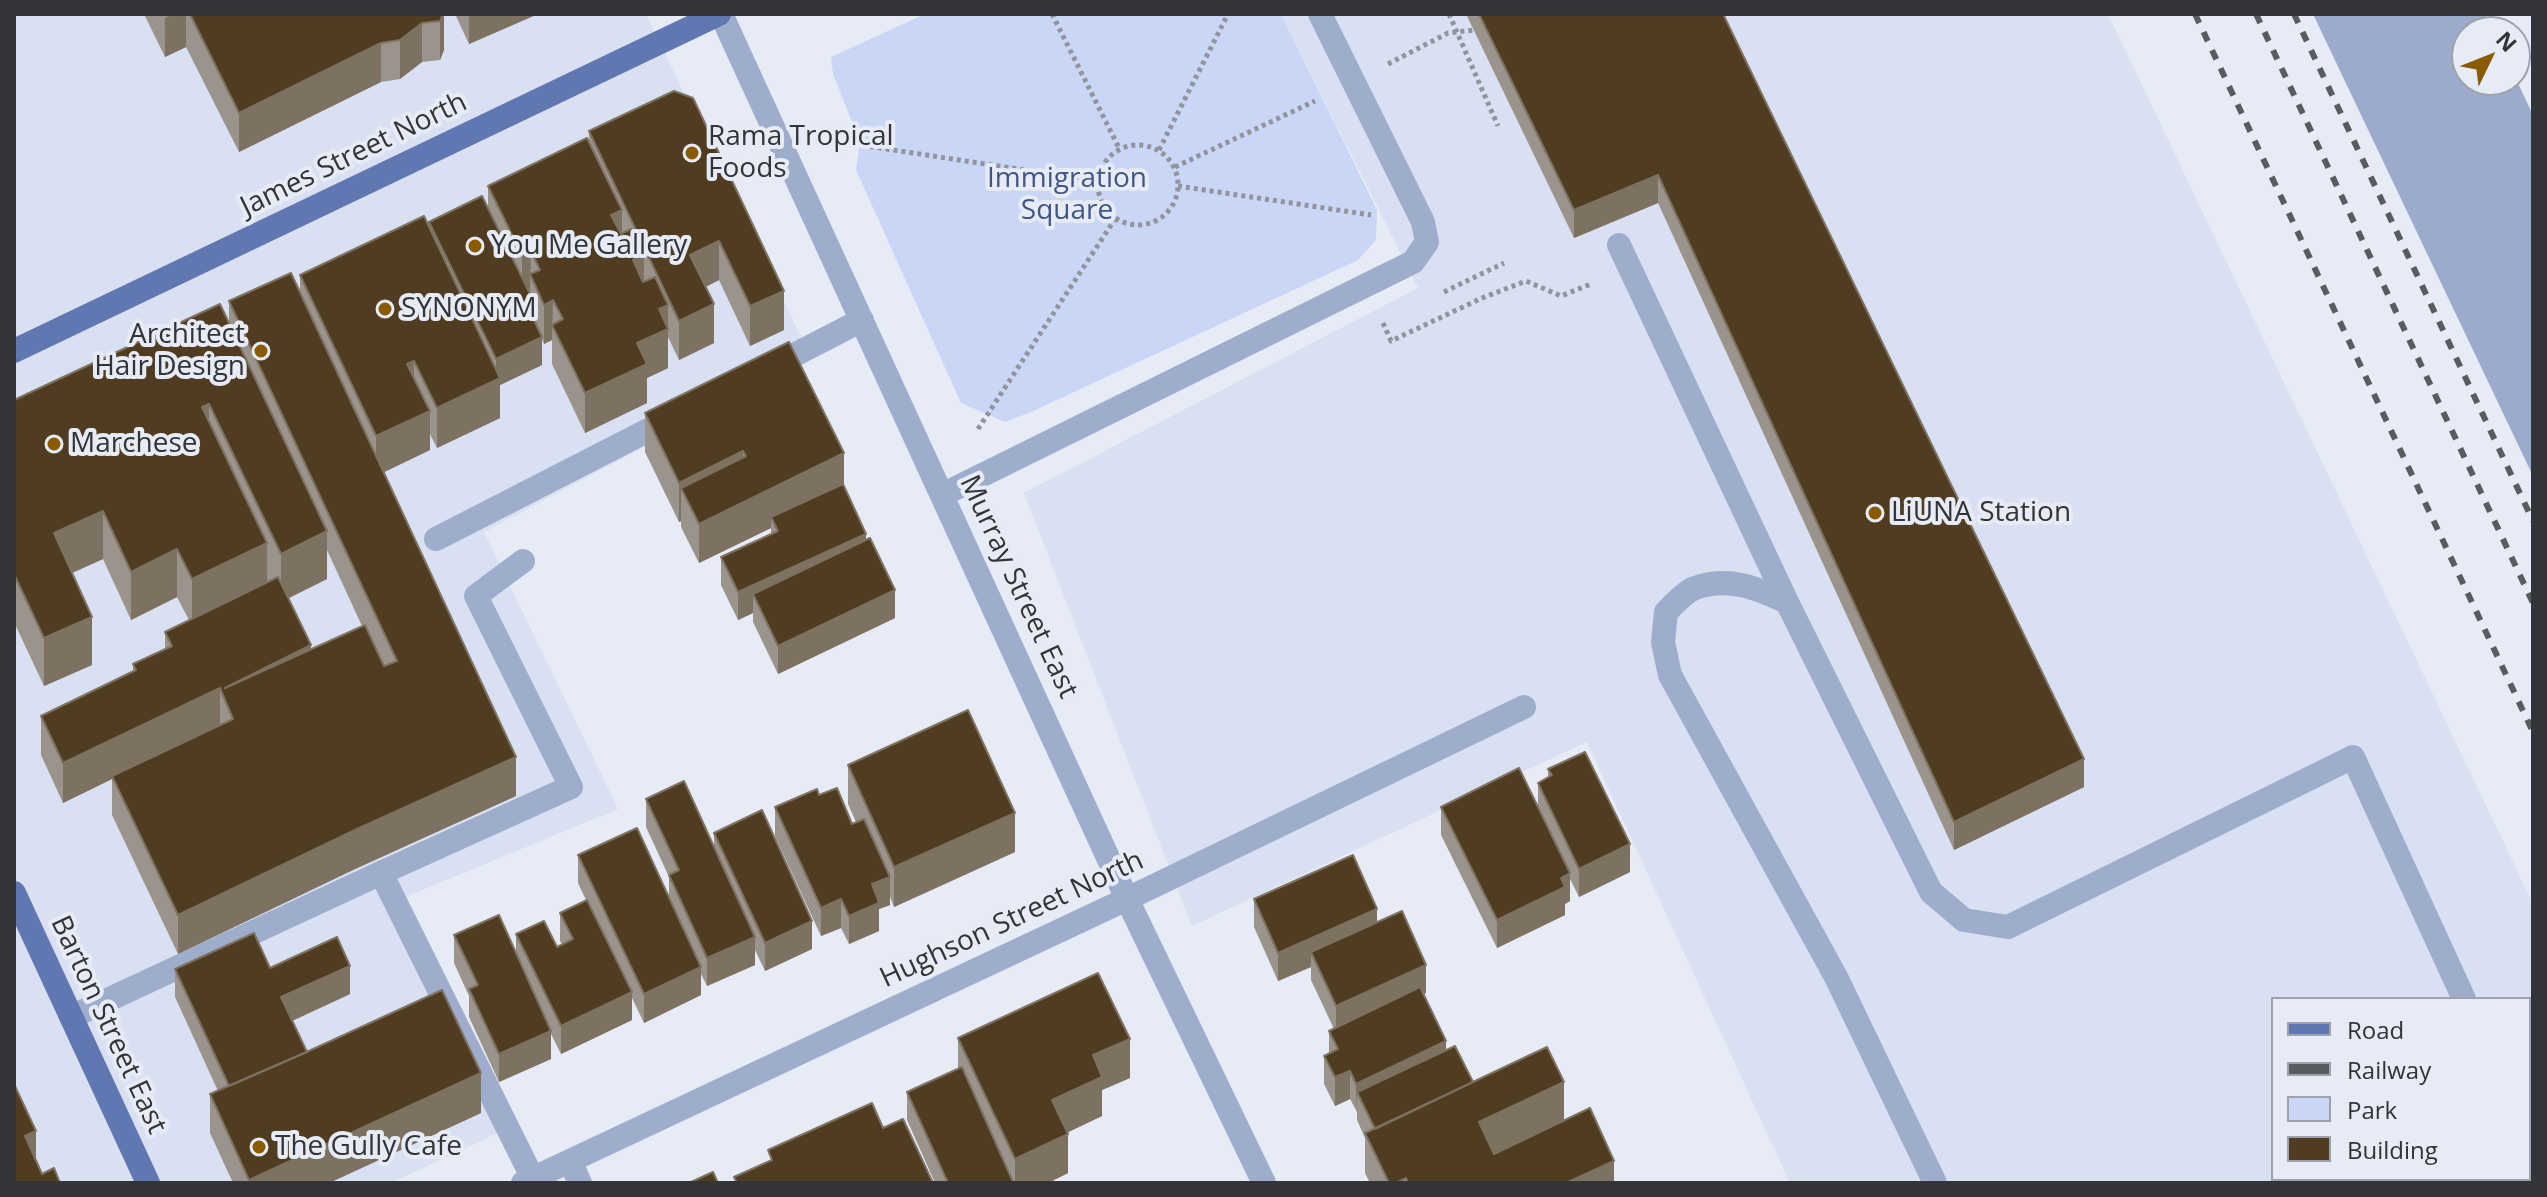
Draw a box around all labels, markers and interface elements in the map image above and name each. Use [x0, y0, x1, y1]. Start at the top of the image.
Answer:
north arrow [2451, 16, 2531, 96]
text: N [2490, 24, 2524, 58]
street label: James Street North [235, 86, 473, 224]
place label: Rama Tropical Foods [708, 120, 894, 186]
marker: Rama Tropical Foods [683, 144, 701, 162]
park label: Immigration Square [987, 162, 1147, 228]
place label: You Me Gallery [491, 229, 687, 263]
marker: You Me Gallery [466, 237, 484, 255]
place label: SYNONYM [401, 292, 537, 326]
marker: SYNONYM [376, 300, 394, 318]
place label: Architect Hair Design [94, 318, 245, 384]
marker: Architect Hair Design [252, 342, 270, 360]
place label: Marchese [70, 427, 198, 461]
marker: Marchese [45, 435, 63, 453]
street label: Murray Street East [952, 470, 1084, 704]
place label: LiUNA Station [1891, 496, 2071, 530]
marker: LiUNA Station [1866, 504, 1884, 522]
street label: Hughson Street North [875, 844, 1149, 996]
street label: Barton Street East [43, 911, 173, 1139]
legend [2271, 997, 2531, 1181]
text: Road [2347, 1013, 2404, 1046]
text: Railway [2347, 1053, 2431, 1086]
text: Park [2347, 1093, 2397, 1126]
place label: The Gully Cafe [275, 1130, 462, 1164]
text: Building [2347, 1133, 2438, 1166]
marker: The Gully Cafe [250, 1138, 268, 1156]

